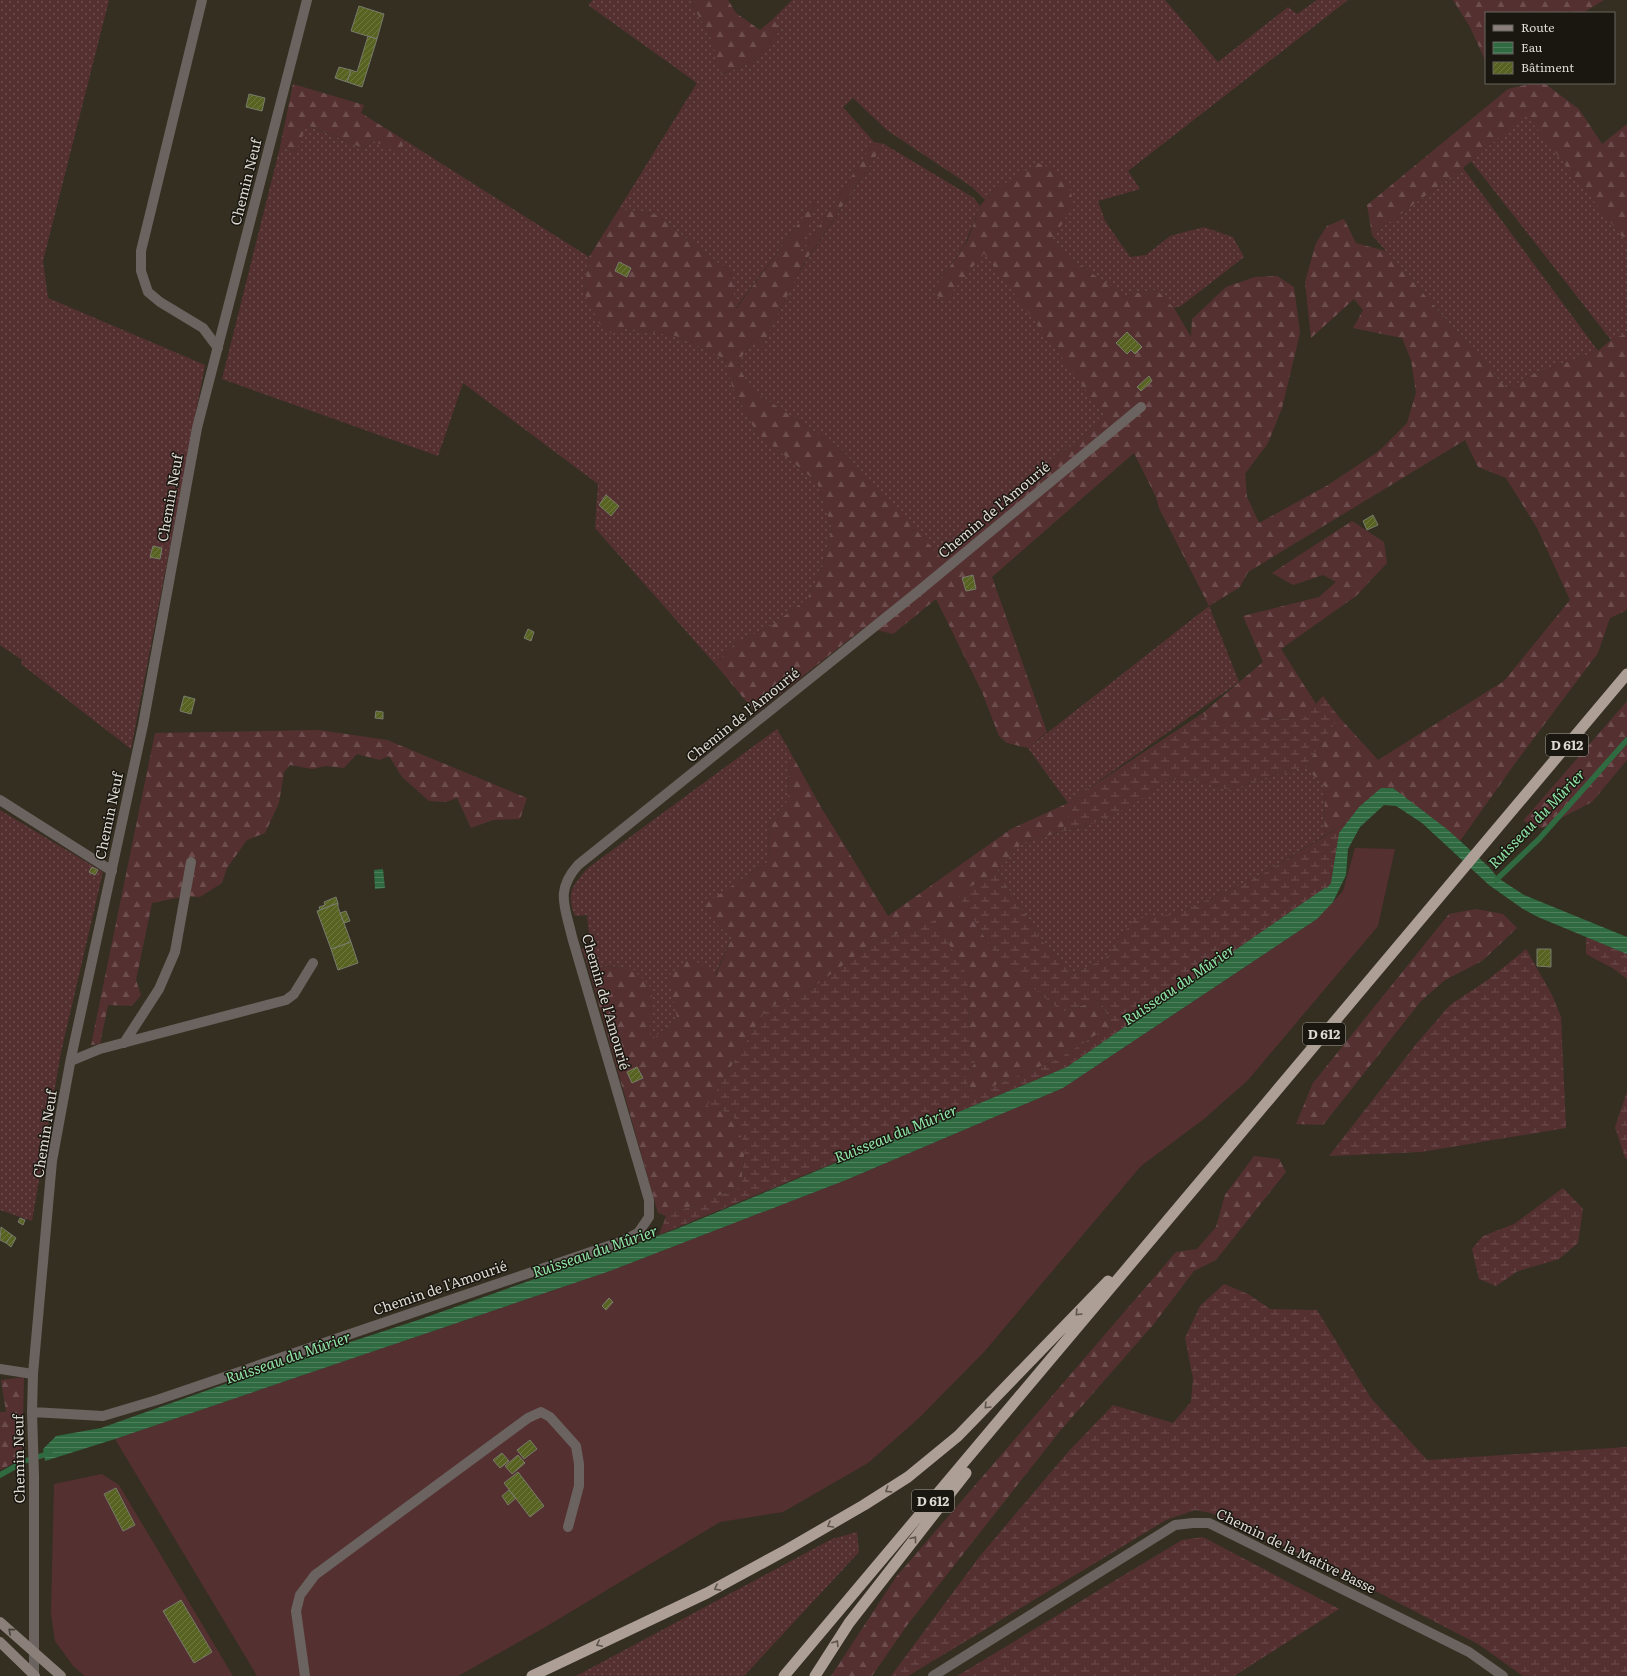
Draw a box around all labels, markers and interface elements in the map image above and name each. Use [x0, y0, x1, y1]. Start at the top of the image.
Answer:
legend [1485, 12, 1615, 84]
text: Route [1521, 18, 1555, 36]
text: Eau [1521, 38, 1543, 56]
text: Bâtiment [1521, 58, 1574, 76]
street label: Chemin Neuf [225, 135, 266, 227]
street label: Chemin Neuf [151, 451, 187, 543]
street label: Chemin de l'Amourié [933, 456, 1054, 562]
street label: Chemin de l'Amourié [681, 662, 803, 766]
road number: D 612 [1546, 734, 1588, 756]
water label: Ruisseau du Mûrier [1482, 763, 1590, 873]
street label: Chemin Neuf [89, 769, 127, 861]
street label: Chemin de l'Amourié [578, 931, 636, 1072]
water label: Ruisseau du Mûrier [1117, 937, 1239, 1030]
road number: D 612 [1303, 1023, 1345, 1045]
street label: Chemin Neuf [27, 1087, 61, 1179]
water label: Ruisseau du Mûrier [830, 1097, 961, 1168]
water label: Ruisseau du Mûrier [529, 1218, 660, 1283]
street label: Chemin de l'Amourié [370, 1255, 509, 1319]
one-way arrow [1075, 1308, 1083, 1316]
water label: Ruisseau du Mûrier [222, 1324, 353, 1389]
one-way arrow [984, 1401, 992, 1409]
street label: Chemin Neuf [7, 1413, 29, 1504]
one-way arrow [885, 1485, 892, 1492]
road number: D 612 [912, 1490, 954, 1512]
street label: Chemin de la Mative Basse [1213, 1503, 1380, 1597]
one-way arrow [827, 1520, 835, 1527]
one-way arrow [909, 1537, 916, 1544]
one-way arrow [714, 1583, 721, 1590]
one-way arrow [9, 1629, 16, 1636]
one-way arrow [596, 1639, 604, 1647]
one-way arrow [831, 1640, 839, 1647]

